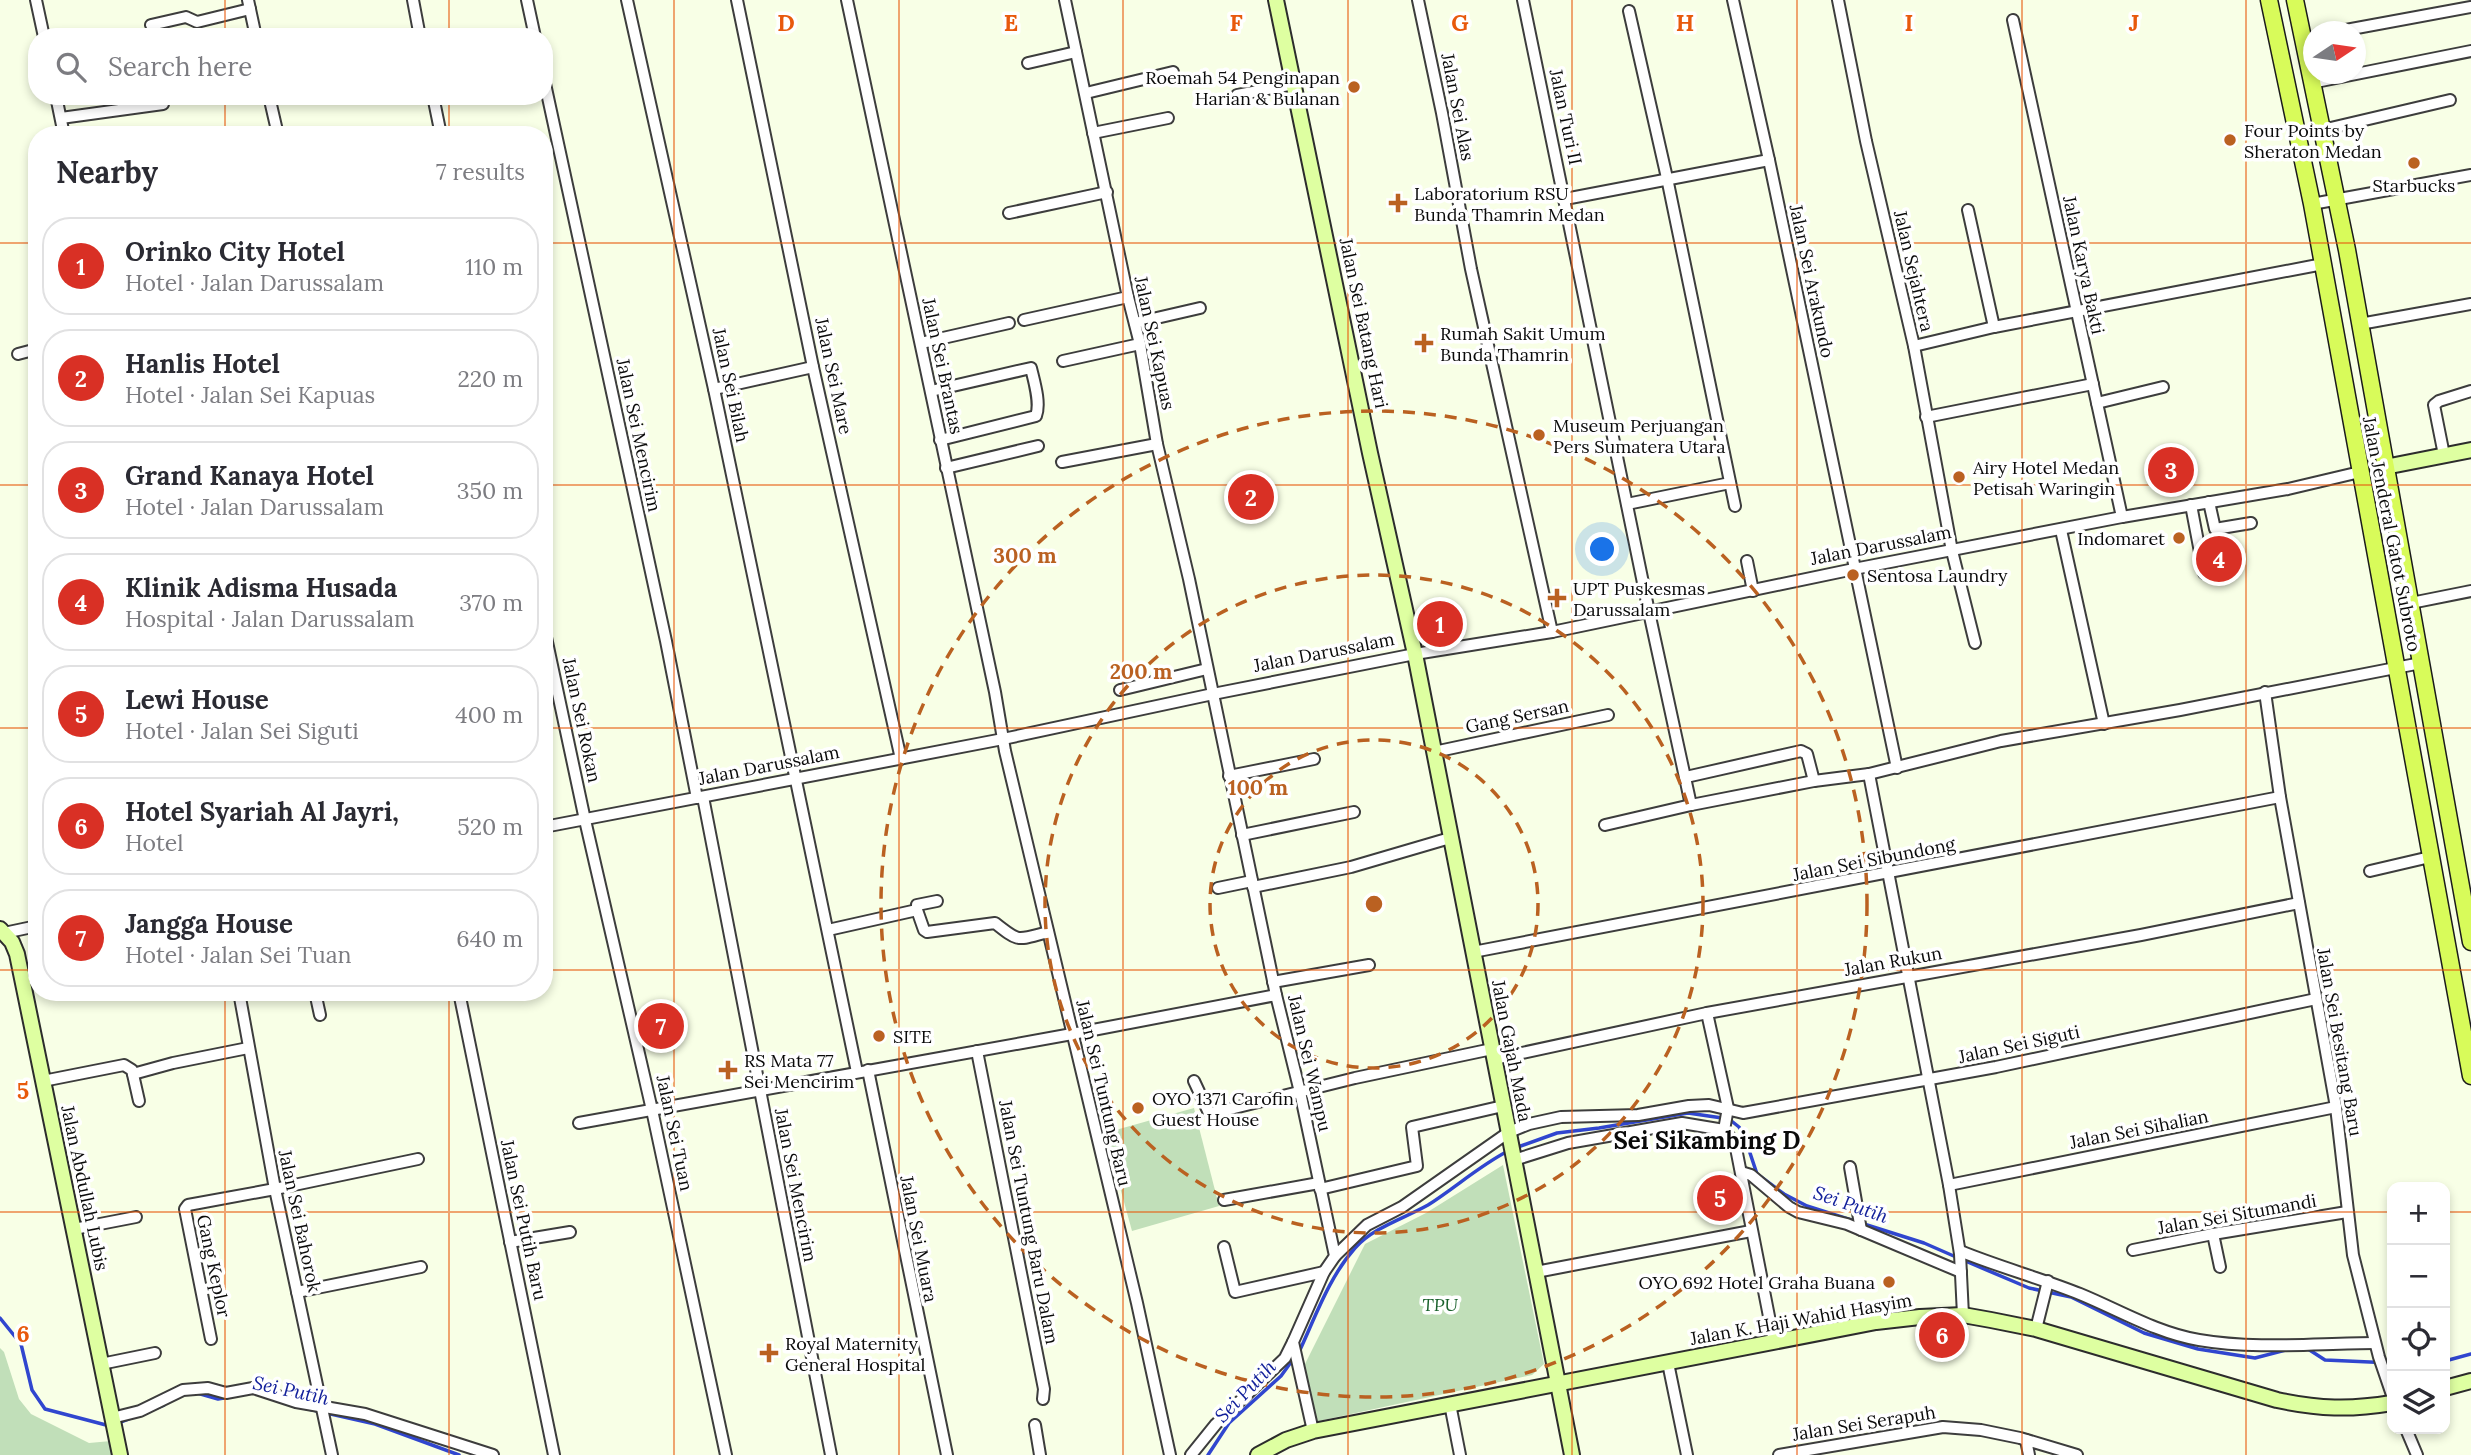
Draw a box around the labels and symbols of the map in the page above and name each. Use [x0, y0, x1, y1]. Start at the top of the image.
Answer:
text: D [777, 8, 795, 37]
text: E [1004, 8, 1018, 37]
text: F [1229, 8, 1243, 37]
text: G [1451, 8, 1469, 37]
text: H [1676, 8, 1694, 37]
text: I [1905, 8, 1913, 37]
text: J [2129, 8, 2139, 37]
north arrow [2303, 21, 2366, 84]
street label: Jalan Sei Alas [1436, 50, 1480, 163]
place label: Roemah 54 Penginapan Harian & Bulanan [1145, 66, 1340, 110]
street label: Jalan Turi II [1544, 66, 1587, 167]
marker: Roemah 54 Penginapan Harian & Bulanan [1346, 79, 1362, 95]
place label: Four Points by Sheraton Medan [2244, 119, 2382, 163]
marker: Four Points by Sheraton Medan [2222, 132, 2238, 148]
marker: Starbucks [2406, 155, 2422, 171]
place label: Starbucks [2373, 174, 2455, 197]
place label: Laboratorium RSU Bunda Thamrin Medan [1414, 182, 1605, 226]
marker: Laboratorium RSU Bunda Thamrin Medan [1388, 193, 1408, 213]
street label: Jalan Karya Bakti [2058, 193, 2110, 336]
street label: Jalan Sei Arakundo [1784, 201, 1839, 360]
street label: Jalan Sejahtera [1889, 207, 1939, 334]
street label: Jalan Sei Batang Hari [1334, 235, 1393, 410]
street label: Jalan Sei Kapuas [1129, 273, 1180, 412]
street label: Jalan Sei Brantas [917, 295, 969, 436]
street label: Jalan Sei Mare [810, 315, 858, 437]
place label: Rumah Sakit Umum Bunda Thamrin [1440, 322, 1606, 366]
street label: Jalan Sei Bilah [707, 325, 754, 445]
marker: Rumah Sakit Umum Bunda Thamrin [1414, 333, 1434, 353]
street label: Jalan Sei Mencirim [611, 355, 666, 514]
place label: Museum Perjuangan Pers Sumatera Utara [1553, 414, 1726, 458]
street label: Jalan Jenderal Gatot Subroto [2358, 414, 2426, 653]
marker: Museum Perjuangan Pers Sumatera Utara [1531, 427, 1547, 443]
pin: 3 [2148, 444, 2194, 496]
place label: Airy Hotel Medan Petisah Waringin [1972, 456, 2119, 500]
marker: Airy Hotel Medan Petisah Waringin [1951, 469, 1967, 485]
pin: 2 [1228, 471, 1274, 523]
street label: Jalan Darussalam [1808, 520, 1953, 570]
place label: Indomaret [2077, 527, 2165, 550]
marker: Indomaret [2171, 530, 2187, 546]
your location [1585, 532, 1619, 566]
pin: 4 [2196, 533, 2242, 585]
text: 300 m [993, 542, 1057, 569]
place label: Sentosa Laundry [1867, 564, 2008, 587]
marker: Sentosa Laundry [1845, 567, 1861, 583]
place label: UPT Puskesmas Darussalam [1573, 577, 1705, 621]
marker: UPT Puskesmas Darussalam [1547, 588, 1567, 608]
pin: 1 [1417, 598, 1463, 650]
street label: Jalan Darussalam [1251, 627, 1396, 677]
street label: Jalan Sei Rokan [557, 655, 606, 785]
text: 200 m [1110, 658, 1172, 685]
street label: Gang Sersan [1463, 694, 1571, 738]
street label: Jalan Darussalam [696, 740, 841, 790]
text: 100 m [1228, 774, 1288, 801]
street label: Jalan Sei Sibundong [1790, 832, 1958, 886]
centre of rings [1362, 892, 1386, 916]
street label: Jalan Rukun [1841, 941, 1944, 981]
street label: Jalan Sei Besitang Baru [2312, 945, 2368, 1138]
street label: Jalan Gajah Mada [1487, 977, 1537, 1124]
street label: Jalan Sei Wampu [1283, 992, 1337, 1134]
street label: Jalan Sei Tuntung Baru [1071, 997, 1137, 1189]
pin: 7 [638, 1000, 684, 1052]
street label: Jalan Sei Siguti [1955, 1020, 2082, 1068]
place label: SITE [893, 1025, 932, 1048]
marker: SITE [871, 1028, 887, 1044]
place label: RS Mata 77 Sei Mencirim [744, 1049, 854, 1093]
marker: RS Mata 77 Sei Mencirim [718, 1060, 738, 1080]
street label: Jalan Sei Tuan [651, 1072, 698, 1193]
text: 5 [17, 1076, 29, 1105]
place label: OYO 1371 Carofin Guest House [1152, 1087, 1294, 1131]
street label: Jalan Sei Tuntung Baru Dalam [994, 1097, 1064, 1346]
marker: OYO 1371 Carofin Guest House [1130, 1100, 1146, 1116]
street label: Jalan Abdullah Lubis [56, 1102, 114, 1273]
street label: Jalan Sei Sihalian [2067, 1104, 2210, 1154]
street label: Jalan Sei Mencirim [770, 1105, 822, 1264]
district label: Sei Sikambing D [1613, 1125, 1801, 1156]
street label: Jalan Sei Putih Baru [496, 1137, 552, 1303]
street label: Jalan Sei Bahorok [273, 1147, 326, 1295]
pin: 5 [1697, 1172, 1743, 1224]
street label: Jalan Sei Muara [895, 1173, 943, 1304]
water label: Sei Putih [1810, 1180, 1892, 1228]
street label: Jalan Sei Situmandi [2155, 1189, 2318, 1239]
street label: Gang Keplor [192, 1213, 236, 1320]
place label: OYO 692 Hotel Graha Buana [1638, 1271, 1875, 1294]
marker: OYO 692 Hotel Graha Buana [1881, 1274, 1897, 1290]
street label: Jalan K. Haji Wahid Hasyim [1687, 1288, 1914, 1350]
park label: TPU [1422, 1293, 1458, 1316]
pin: 6 [1919, 1309, 1965, 1361]
text: 6 [16, 1319, 30, 1348]
place label: Royal Maternity General Hospital [785, 1332, 926, 1376]
marker: Royal Maternity General Hospital [759, 1343, 779, 1363]
water label: Sei Putih [1209, 1355, 1281, 1427]
water label: Sei Putih [251, 1370, 332, 1410]
street label: Jalan Sei Serapuh [1790, 1400, 1937, 1446]

